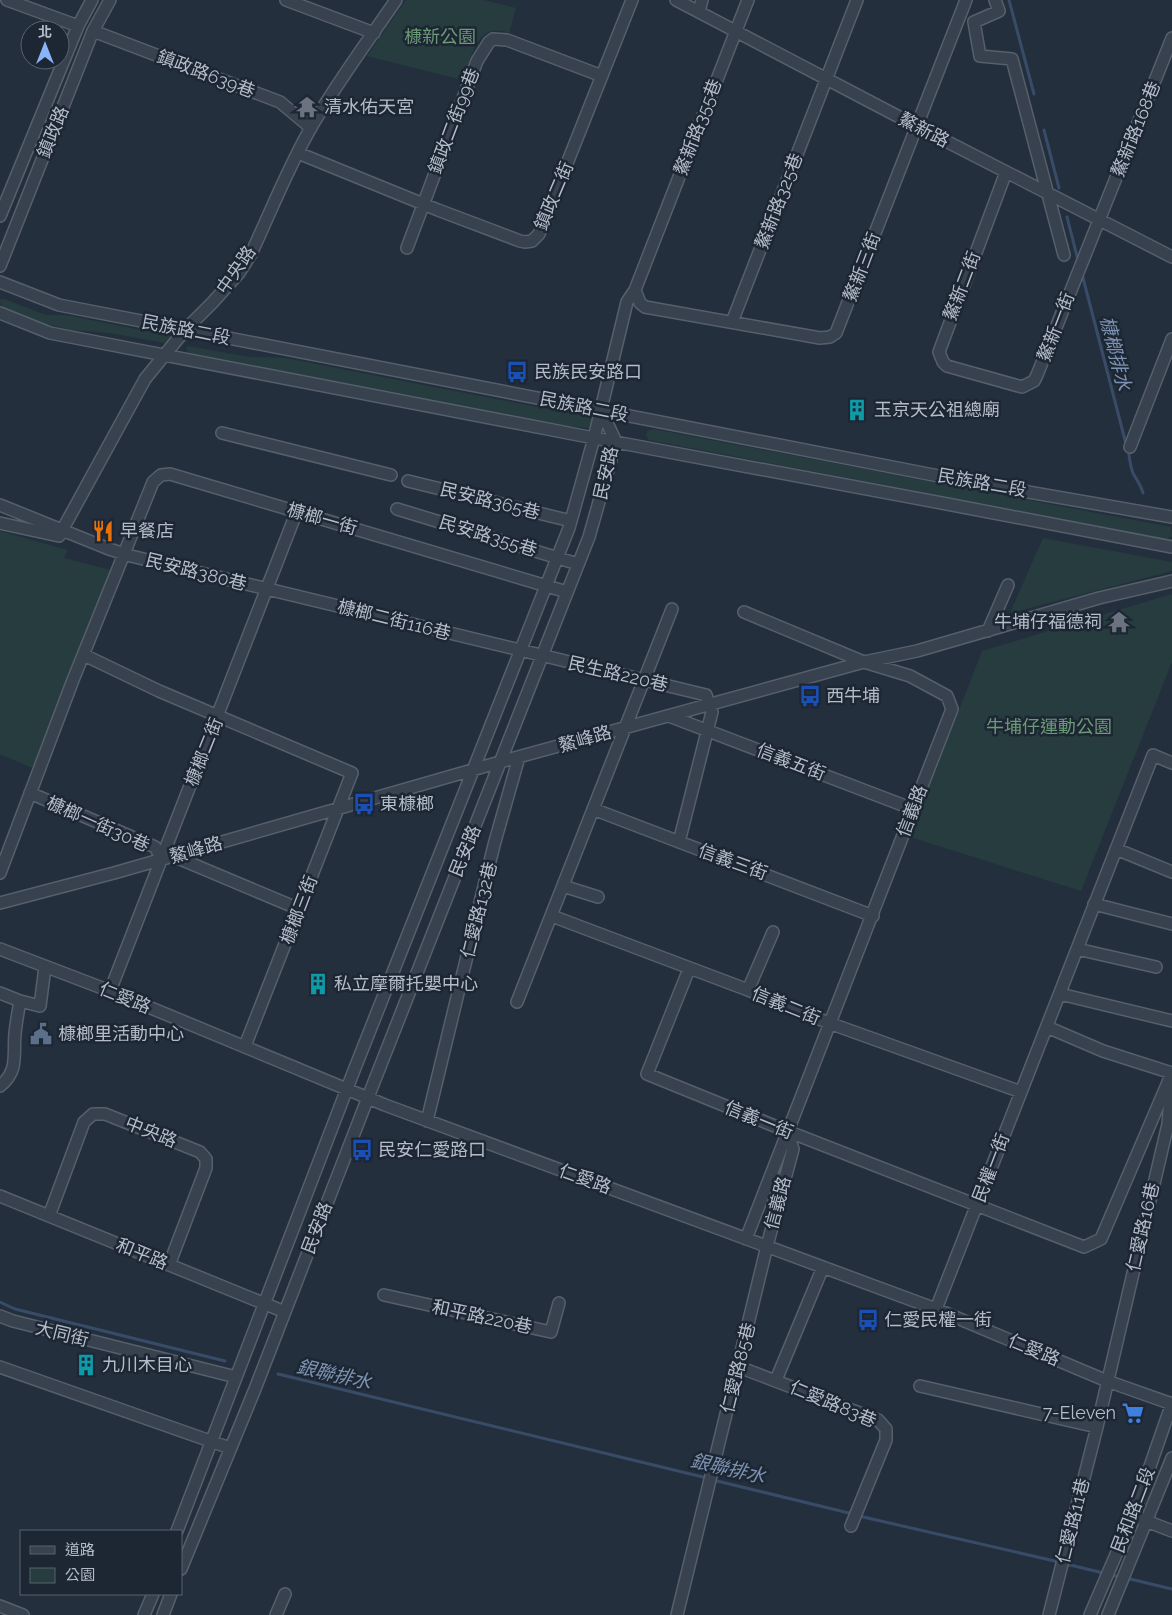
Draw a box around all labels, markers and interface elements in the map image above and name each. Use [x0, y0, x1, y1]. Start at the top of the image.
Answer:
north arrow [20, 20, 70, 70]
text: 北 [38, 24, 52, 40]
park label: 槺新公園 [404, 26, 476, 47]
street label: 鎮政路639巷 [154, 45, 258, 102]
street label: 鎮政二街99巷 [424, 65, 483, 176]
street label: 鰲新路355巷 [670, 76, 725, 178]
street label: 鰲新路168巷 [1107, 78, 1164, 180]
temple icon: 清水佑天宮 [294, 94, 320, 120]
place label: 清水佑天宮 [324, 96, 414, 117]
street label: 鎮政路 [33, 103, 72, 161]
street label: 鰲新路 [895, 108, 953, 151]
street label: 鰲新路325巷 [751, 150, 806, 252]
street label: 鎮政二街 [530, 159, 577, 233]
street label: 鰲新三街 [839, 229, 884, 304]
street label: 中央路 [212, 242, 260, 298]
street label: 鰲新二街 [939, 248, 984, 323]
street label: 鰲新一街 [1033, 289, 1078, 364]
street label: 民族路二段 [140, 311, 232, 348]
water label: 槺榔排水 [1096, 313, 1136, 393]
bus stop icon: 民族民安路口 [504, 359, 530, 385]
place label: 民族民安路口 [534, 361, 642, 382]
street label: 民族路二段 [538, 388, 630, 425]
building icon: 玉京天公祖總廟 [844, 397, 870, 423]
place label: 玉京天公祖總廟 [874, 399, 1000, 420]
street label: 民安路 [589, 444, 622, 502]
street label: 民族路二段 [936, 464, 1028, 501]
street label: 民安路365巷 [438, 478, 542, 523]
street label: 槺榔一街 [285, 499, 360, 539]
street label: 民安路355巷 [437, 511, 540, 560]
restaurant icon: 早餐店 [90, 518, 116, 544]
place label: 早餐店 [120, 520, 174, 541]
street label: 民安路380巷 [143, 549, 249, 594]
street label: 槺榔二街116巷 [335, 595, 453, 644]
temple icon: 牛埔仔福德祠 [1106, 609, 1132, 635]
place label: 牛埔仔福德祠 [994, 611, 1102, 632]
street label: 民生路220巷 [566, 652, 670, 695]
bus stop icon: 西牛埔 [797, 683, 823, 709]
place label: 西牛埔 [826, 685, 880, 706]
street label: 槺榔二街 [180, 715, 227, 789]
park label: 牛埔仔運動公園 [986, 716, 1112, 737]
street label: 鰲峰路 [556, 721, 614, 756]
street label: 信義五街 [754, 739, 829, 784]
street label: 信義路 [892, 782, 931, 840]
street label: 槺榔一街30巷 [43, 791, 153, 856]
bus stop icon: 東槺榔 [351, 791, 377, 817]
place label: 東槺榔 [380, 793, 434, 814]
street label: 民安路 [445, 822, 484, 880]
street label: 鰲峰路 [167, 832, 225, 867]
street label: 信義三街 [696, 839, 771, 884]
street label: 仁愛路132巷 [456, 859, 501, 960]
street label: 槺榔三街 [276, 872, 321, 947]
building icon: 私立摩爾托嬰中心 [305, 971, 331, 997]
place label: 私立摩爾托嬰中心 [334, 973, 478, 994]
street label: 仁愛路 [96, 978, 154, 1017]
street label: 信義二街 [749, 982, 823, 1029]
public building icon: 槺榔里活動中心 [28, 1021, 54, 1047]
place label: 槺榔里活動中心 [58, 1023, 184, 1044]
street label: 信義一街 [722, 1096, 796, 1143]
street label: 中央路 [122, 1112, 180, 1151]
street label: 民權一街 [968, 1130, 1013, 1205]
bus stop icon: 民安仁愛路口 [349, 1137, 375, 1163]
place label: 民安仁愛路口 [378, 1139, 486, 1160]
street label: 仁愛路 [556, 1159, 614, 1198]
street label: 信義路 [760, 1174, 795, 1232]
street label: 仁愛路16巷 [1122, 1180, 1163, 1273]
street label: 民安路 [297, 1199, 336, 1257]
street label: 和平路 [113, 1234, 171, 1273]
street label: 和平路220巷 [430, 1296, 534, 1337]
bus stop icon: 仁愛民權一街 [855, 1307, 881, 1333]
place label: 仁愛民權一街 [884, 1309, 992, 1330]
street label: 大同街 [33, 1317, 91, 1350]
street label: 仁愛路85巷 [716, 1320, 759, 1415]
street label: 仁愛路 [1005, 1329, 1063, 1370]
building icon: 九川木目心 [73, 1352, 99, 1378]
place label: 九川木目心 [102, 1354, 192, 1375]
water label: 銀聯排水 [294, 1355, 374, 1393]
street label: 仁愛路83巷 [787, 1376, 880, 1431]
supermarket icon: 7-Eleven [1120, 1400, 1146, 1426]
place label: 7-Eleven [1043, 1402, 1116, 1423]
water label: 銀聯排水 [688, 1449, 768, 1487]
street label: 民和路二段 [1107, 1464, 1158, 1556]
street label: 仁愛路11巷 [1052, 1476, 1093, 1566]
legend [20, 1530, 182, 1595]
text: 道路 [65, 1541, 95, 1559]
text: 公園 [65, 1566, 95, 1584]

